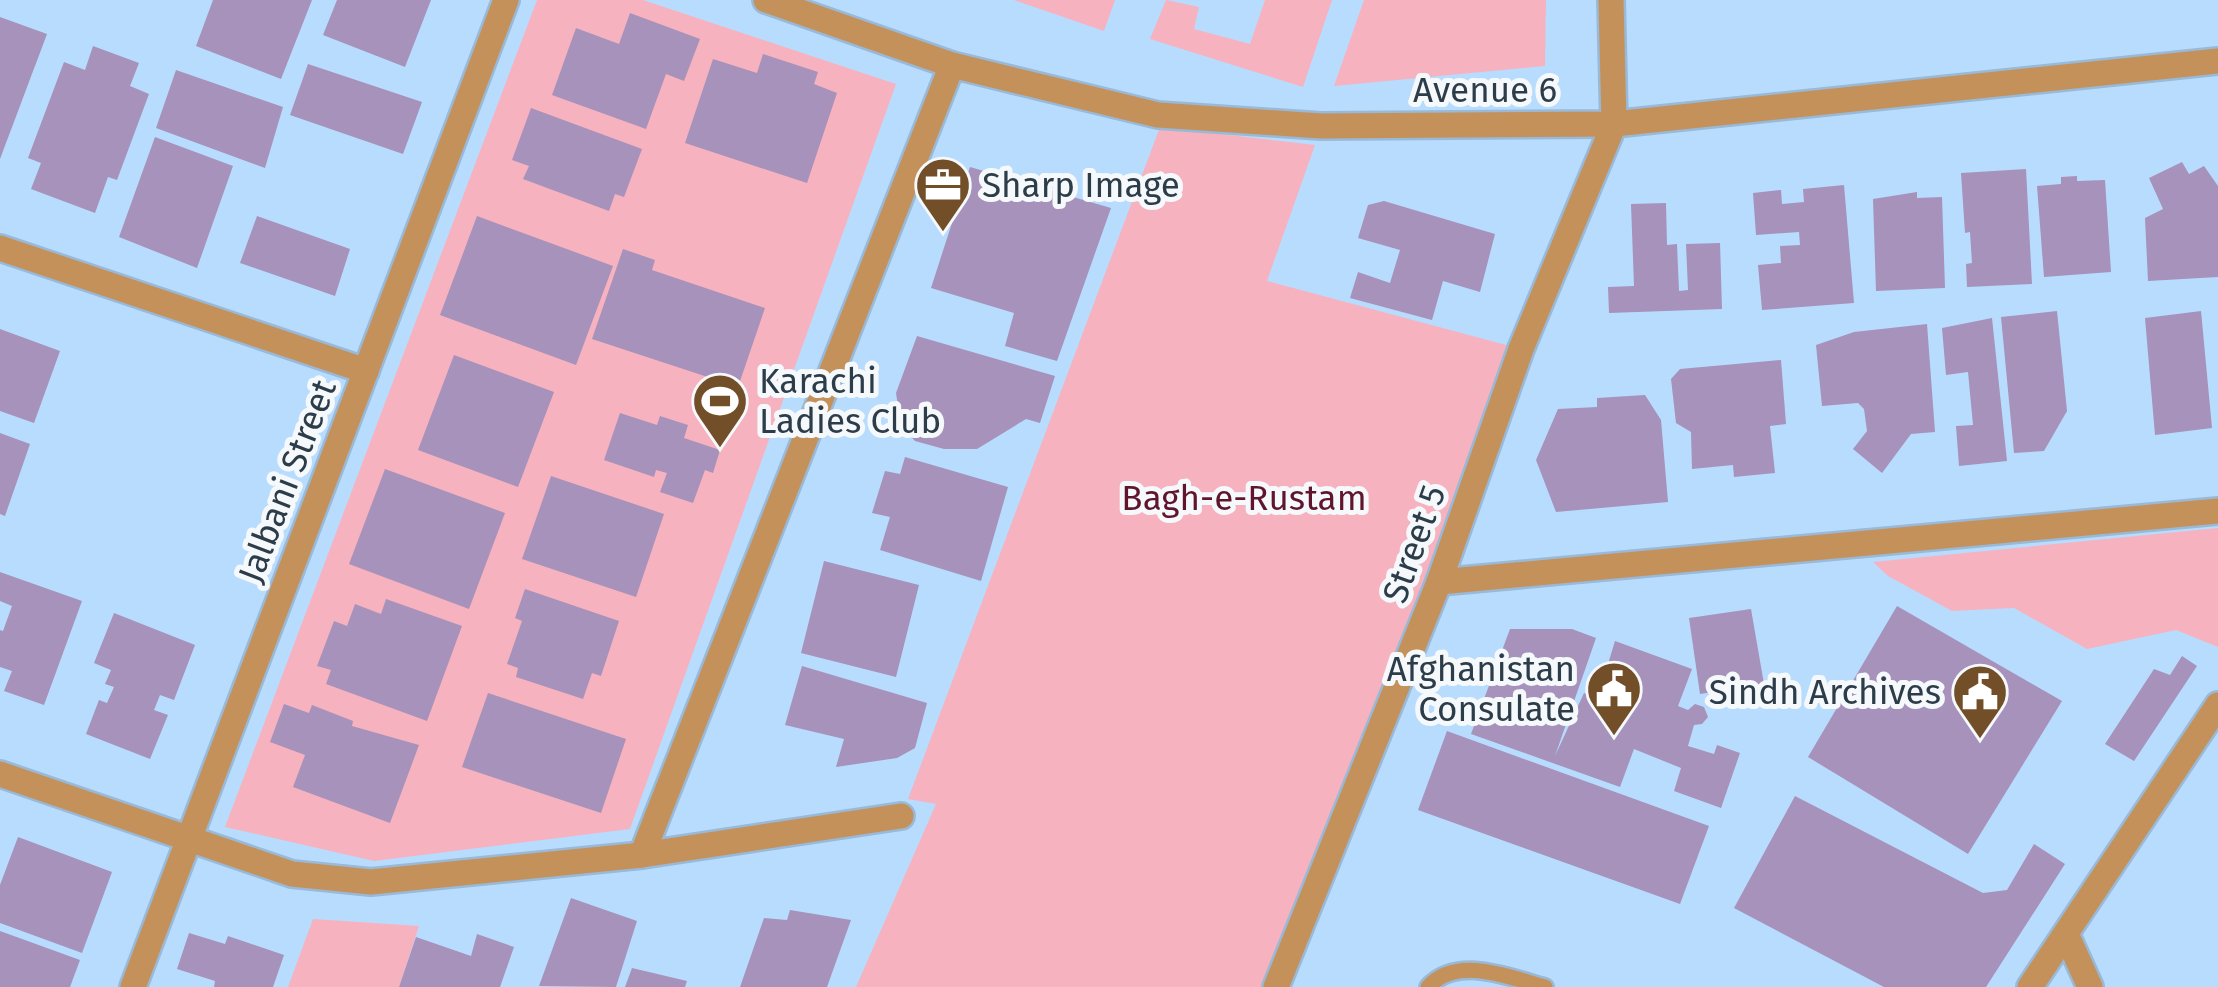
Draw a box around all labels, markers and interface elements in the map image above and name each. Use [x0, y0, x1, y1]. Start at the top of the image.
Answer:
street label: Avenue 6 [1413, 69, 1557, 111]
office icon: Sharp Image [913, 155, 973, 234]
place label: Sharp Image [982, 164, 1180, 206]
place label: Karachi Ladies Club [759, 360, 941, 442]
sports icon: Karachi Ladies Club [690, 371, 750, 450]
street label: Jalbani Street [229, 373, 345, 588]
park label: Bagh-e-Rustam [1121, 477, 1367, 519]
street label: Street 5 [1373, 480, 1455, 608]
place label: Afghanistan Consulate [1387, 648, 1575, 730]
public building icon: Afghanistan Consulate [1584, 659, 1644, 738]
public building icon: Sindh Archives [1950, 662, 2010, 741]
place label: Sindh Archives [1709, 671, 1941, 713]

